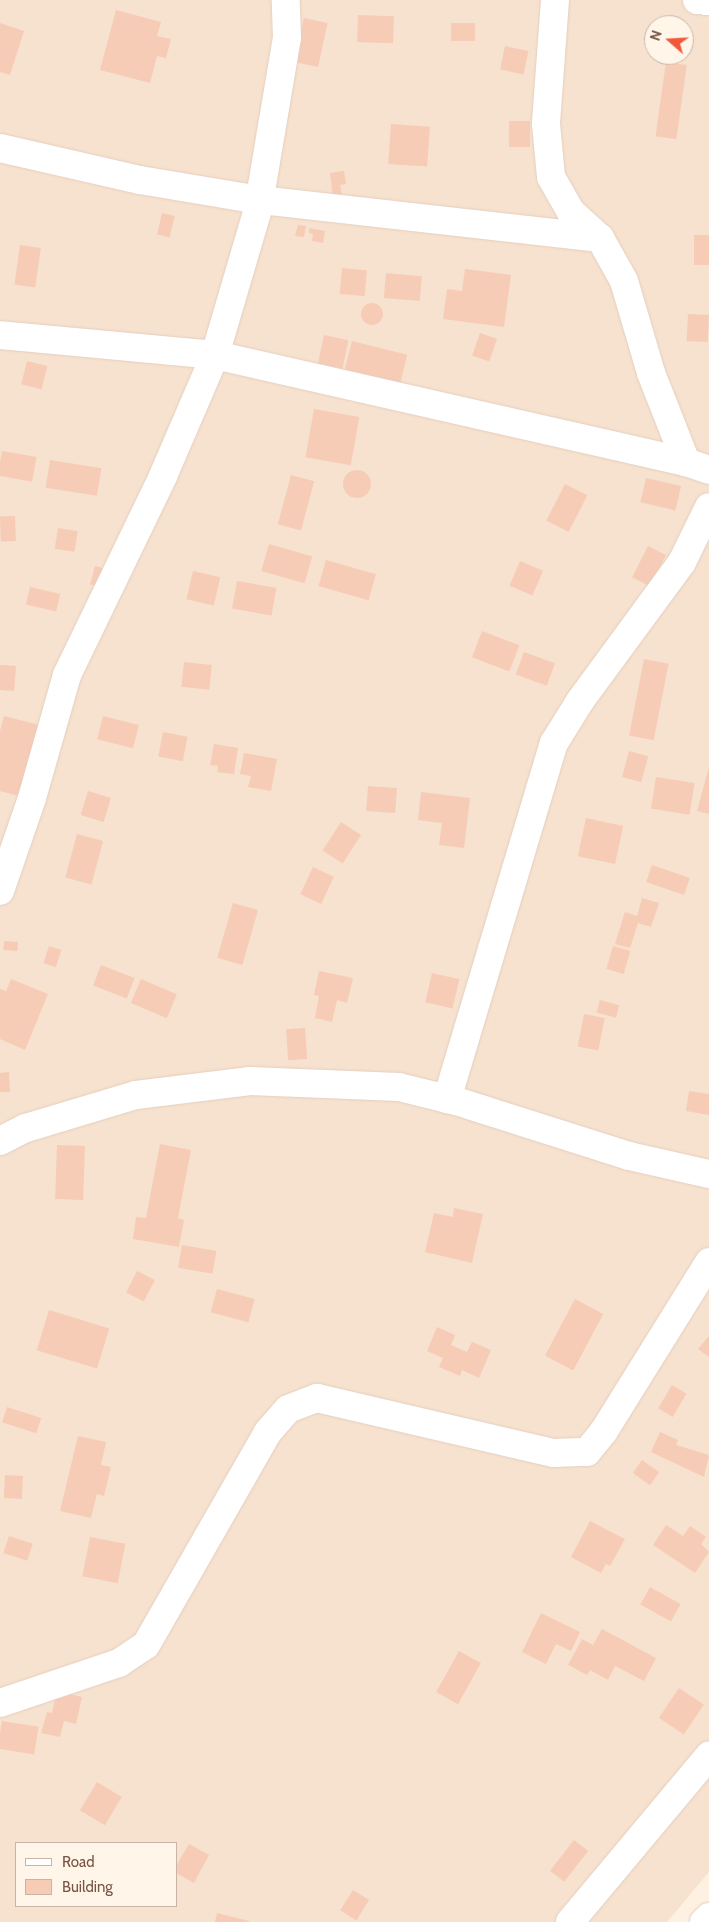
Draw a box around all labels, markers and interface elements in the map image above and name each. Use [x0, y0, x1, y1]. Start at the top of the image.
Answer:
north arrow [644, 15, 694, 65]
text: N [646, 28, 666, 43]
legend [15, 1842, 178, 1907]
text: Road [62, 1853, 95, 1871]
text: Building [62, 1878, 113, 1896]

